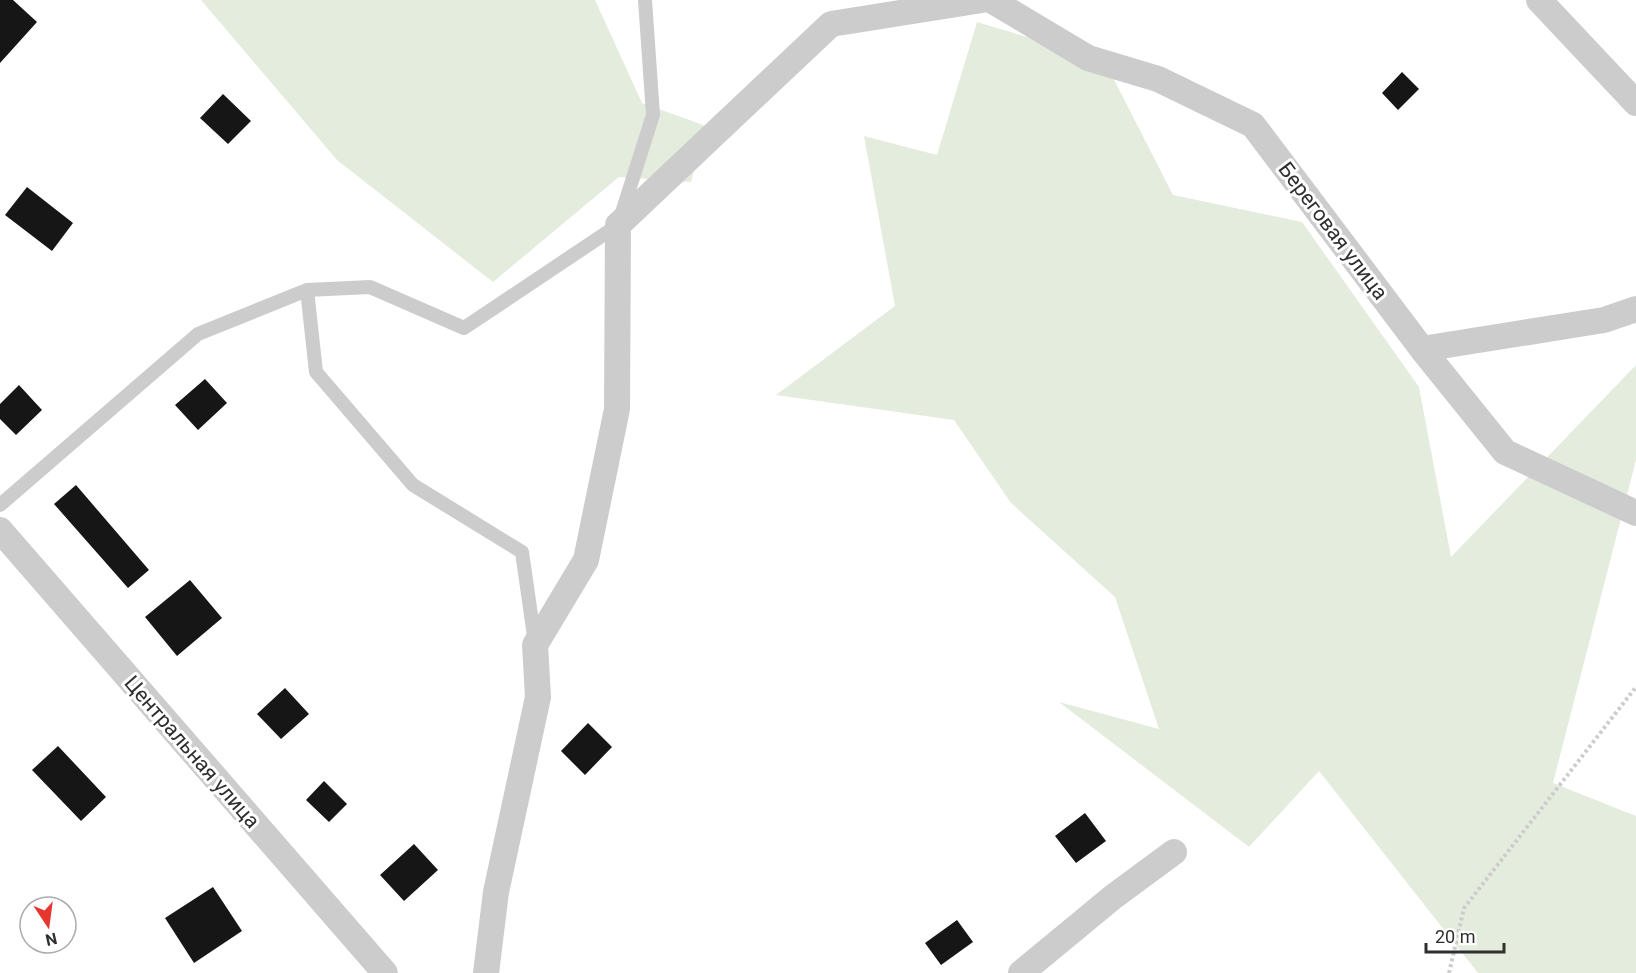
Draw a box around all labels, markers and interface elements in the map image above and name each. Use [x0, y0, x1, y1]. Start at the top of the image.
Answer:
street label: Береговая улица [1274, 158, 1392, 304]
street label: Центральная улица [120, 671, 264, 833]
north arrow [18, 895, 78, 955]
scale bar [1426, 916, 1504, 954]
text: 20 m [1435, 926, 1475, 947]
text: N [44, 929, 59, 950]

